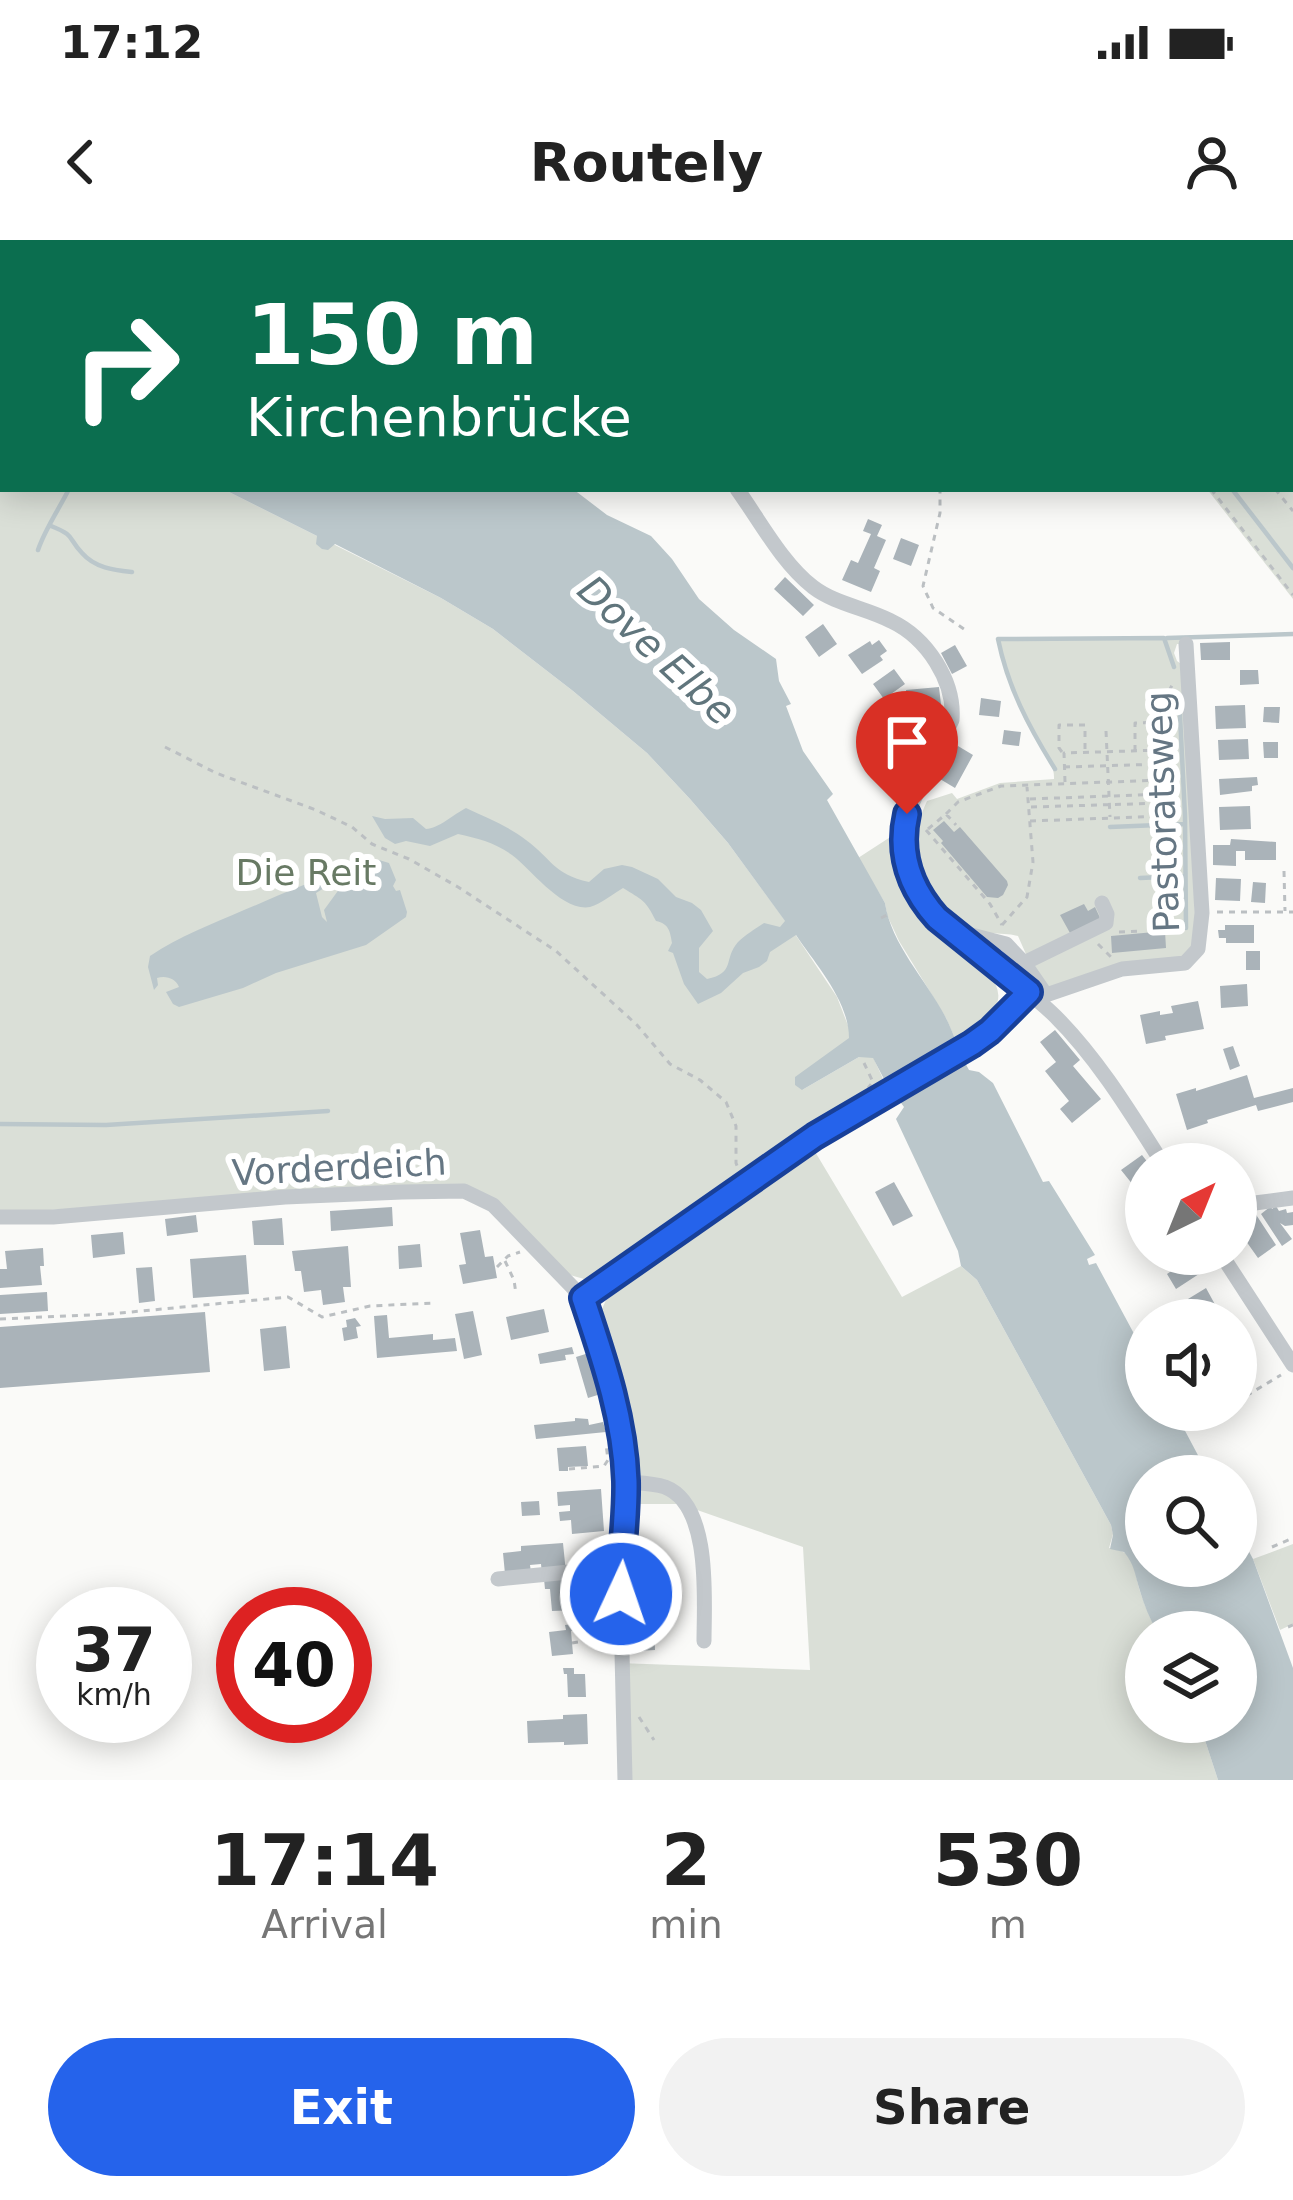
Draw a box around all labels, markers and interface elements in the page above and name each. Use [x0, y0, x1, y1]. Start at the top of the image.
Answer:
text: 17:12 [60, 16, 203, 69]
icon: back [48, 129, 114, 195]
icon: person [1179, 129, 1245, 195]
text: Routely [530, 131, 763, 194]
text: 150 m [246, 286, 538, 384]
icon: right [48, 288, 204, 444]
text: Kirchenbrücke [246, 386, 632, 449]
water label: Dove Elbe [569, 567, 744, 734]
pin [856, 691, 958, 814]
street label: Pastoratsweg [1138, 691, 1187, 933]
icon: arrive [874, 709, 940, 775]
park label: Die Reit [236, 852, 376, 893]
street label: Vorderdeich [231, 1141, 447, 1194]
north arrow [1125, 1143, 1257, 1275]
map controls [1125, 1143, 1257, 1743]
button: sound [1125, 1299, 1257, 1431]
button: search [1125, 1455, 1257, 1587]
position arrow [558, 1531, 684, 1657]
speed limit sign: 40 [216, 1587, 372, 1743]
button: layers [1125, 1611, 1257, 1743]
text: 37 [72, 1615, 156, 1685]
text: km/h [76, 1677, 152, 1712]
text: 17:14 [210, 1818, 439, 1902]
text: 2 [661, 1818, 711, 1902]
text: 530 [933, 1818, 1083, 1902]
text: Arrival [261, 1902, 388, 1947]
text: min [649, 1902, 723, 1947]
text: m [989, 1902, 1027, 1947]
button: Exit [48, 2038, 635, 2176]
button: Share [659, 2038, 1245, 2176]

